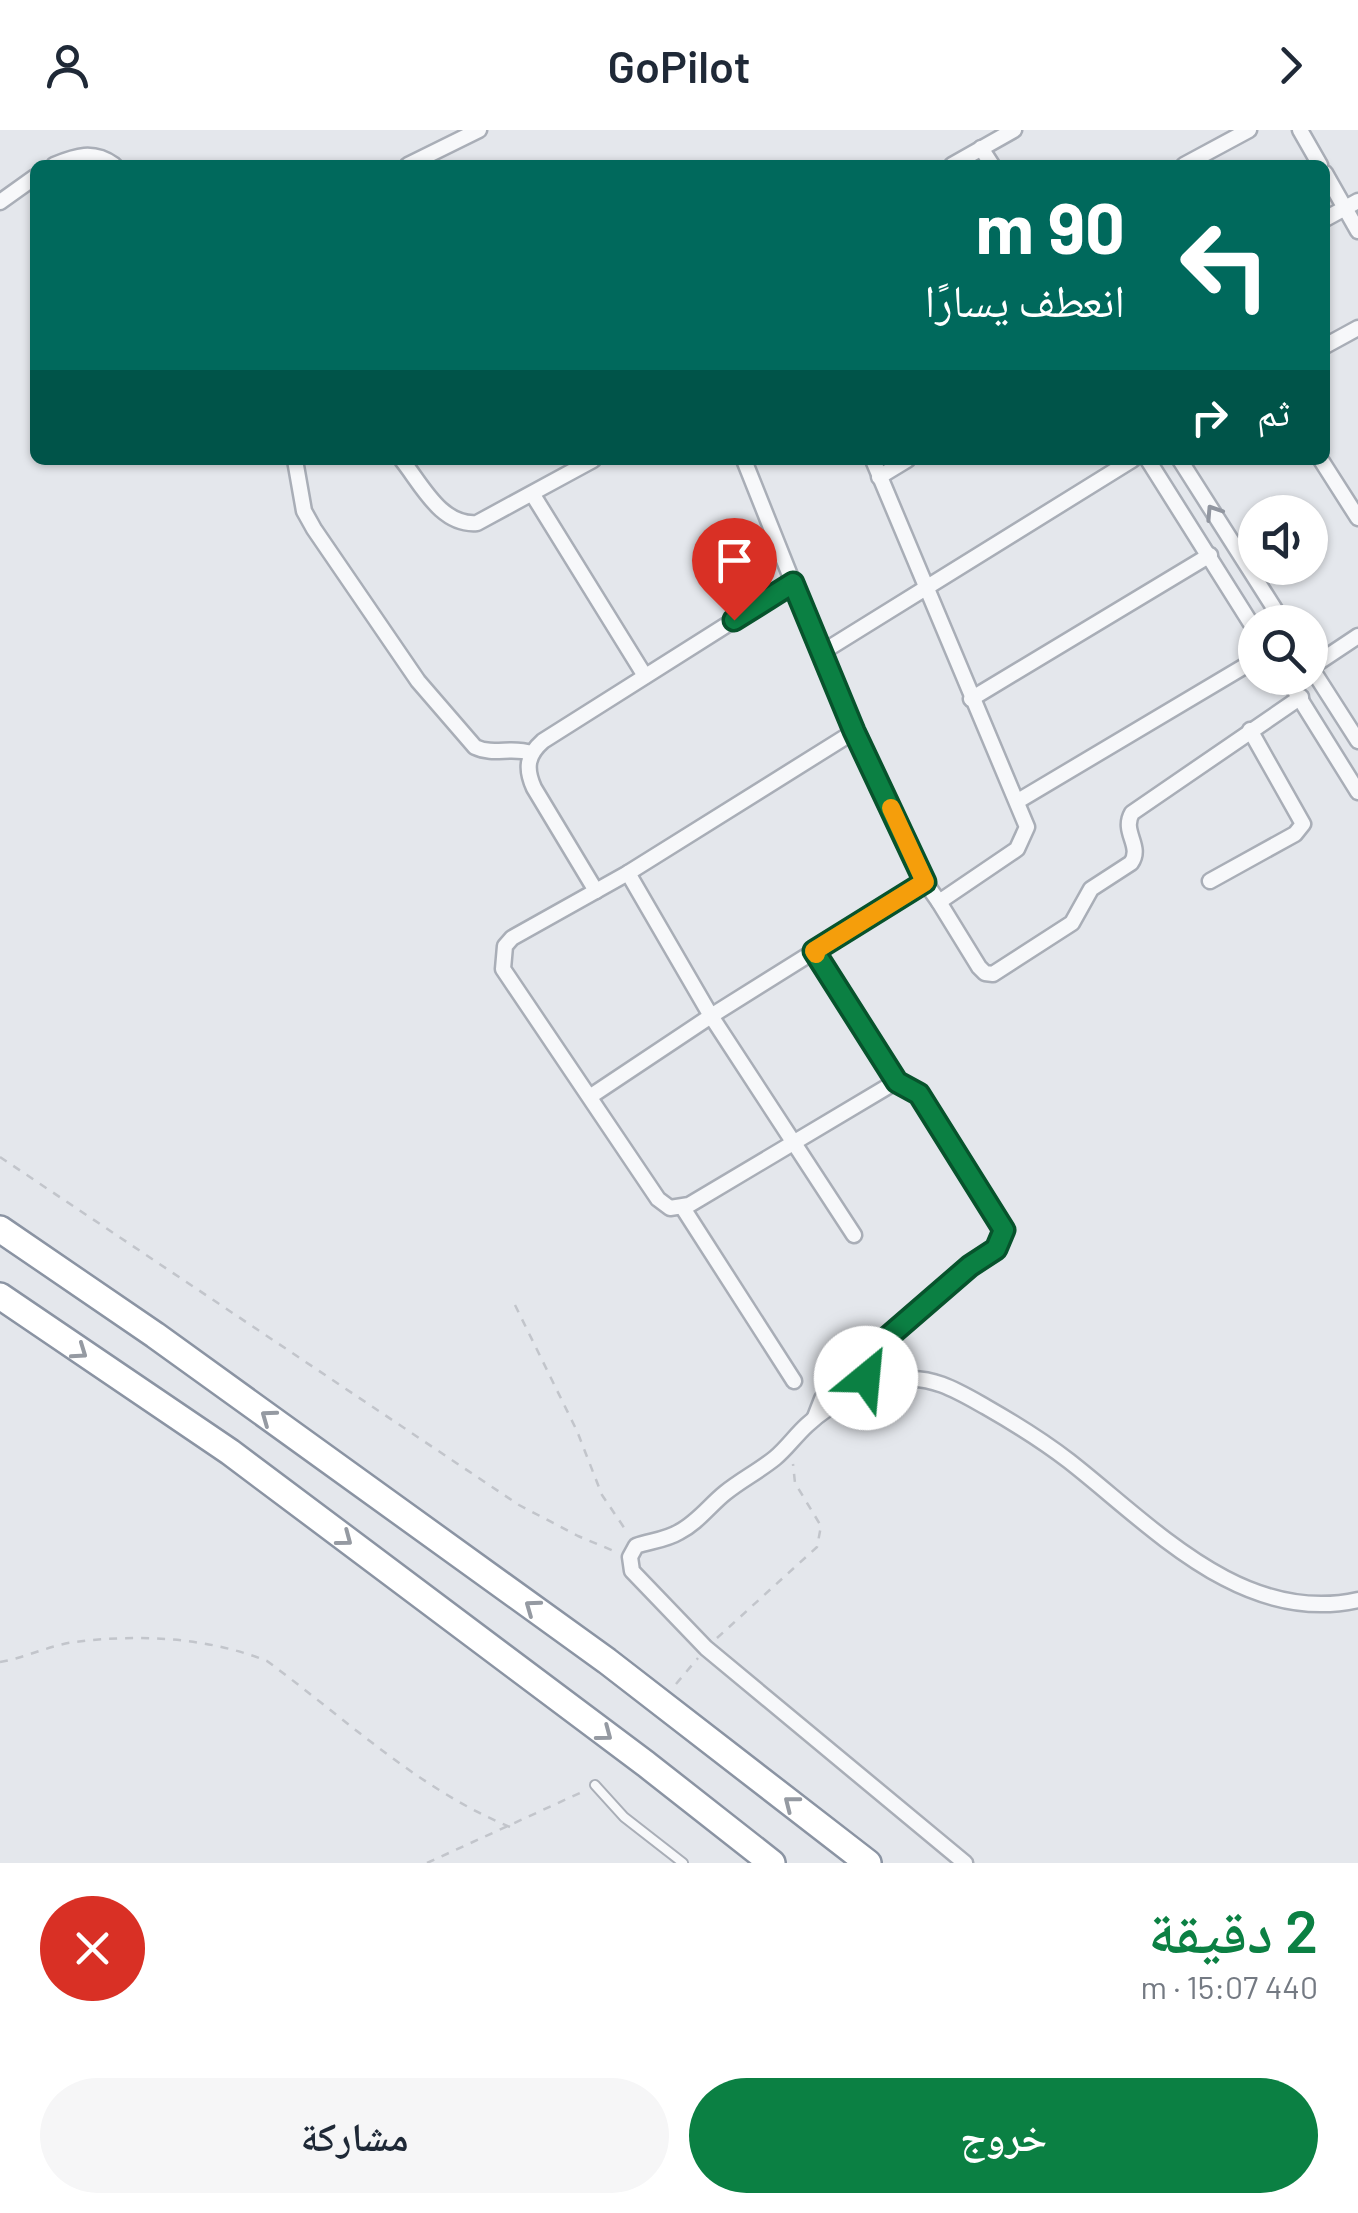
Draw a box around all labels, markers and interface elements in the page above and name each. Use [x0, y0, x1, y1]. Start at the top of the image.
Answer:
icon: person [40, 38, 95, 93]
text: GoPilot [608, 38, 750, 92]
icon: forward [1263, 38, 1318, 93]
text: 90 m [975, 184, 1125, 268]
icon: left [1160, 200, 1290, 330]
text: انعطف يسارًا [924, 272, 1125, 326]
text: ثم [1257, 388, 1290, 434]
icon: right [1182, 390, 1237, 445]
map controls [1238, 495, 1328, 695]
button: sound [1238, 495, 1328, 585]
one-way arrow [1206, 504, 1225, 522]
pin [692, 518, 777, 621]
icon: arrive [707, 533, 762, 588]
button: search [1238, 605, 1328, 695]
position arrow [814, 1326, 918, 1430]
one-way arrow [69, 1340, 87, 1358]
one-way arrow [261, 1411, 279, 1429]
one-way arrow [334, 1528, 352, 1545]
one-way arrow [524, 1601, 543, 1619]
one-way arrow [594, 1723, 612, 1740]
one-way arrow [784, 1798, 802, 1815]
text: 2 دقيقة [1148, 1893, 1318, 1965]
button: close [40, 1896, 145, 2001]
text: 440 m · 15:07 [1141, 1967, 1318, 2005]
button: مشاركة [40, 2078, 669, 2193]
button: خروج [689, 2078, 1318, 2193]

